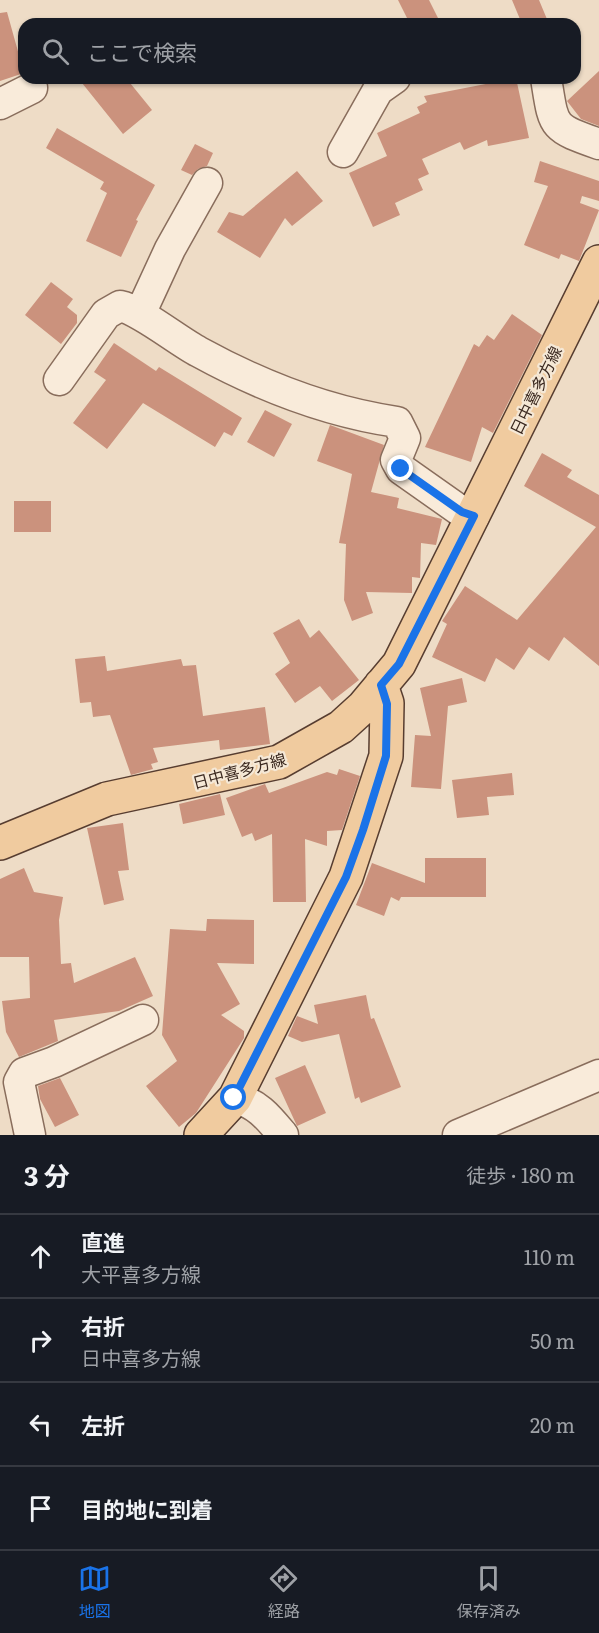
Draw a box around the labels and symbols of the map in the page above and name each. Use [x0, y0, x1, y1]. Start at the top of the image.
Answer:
street label: 日中喜多方線 [503, 342, 567, 438]
route end [387, 455, 413, 481]
street label: 日中喜多方線 [190, 746, 288, 794]
route start [220, 1084, 246, 1110]

